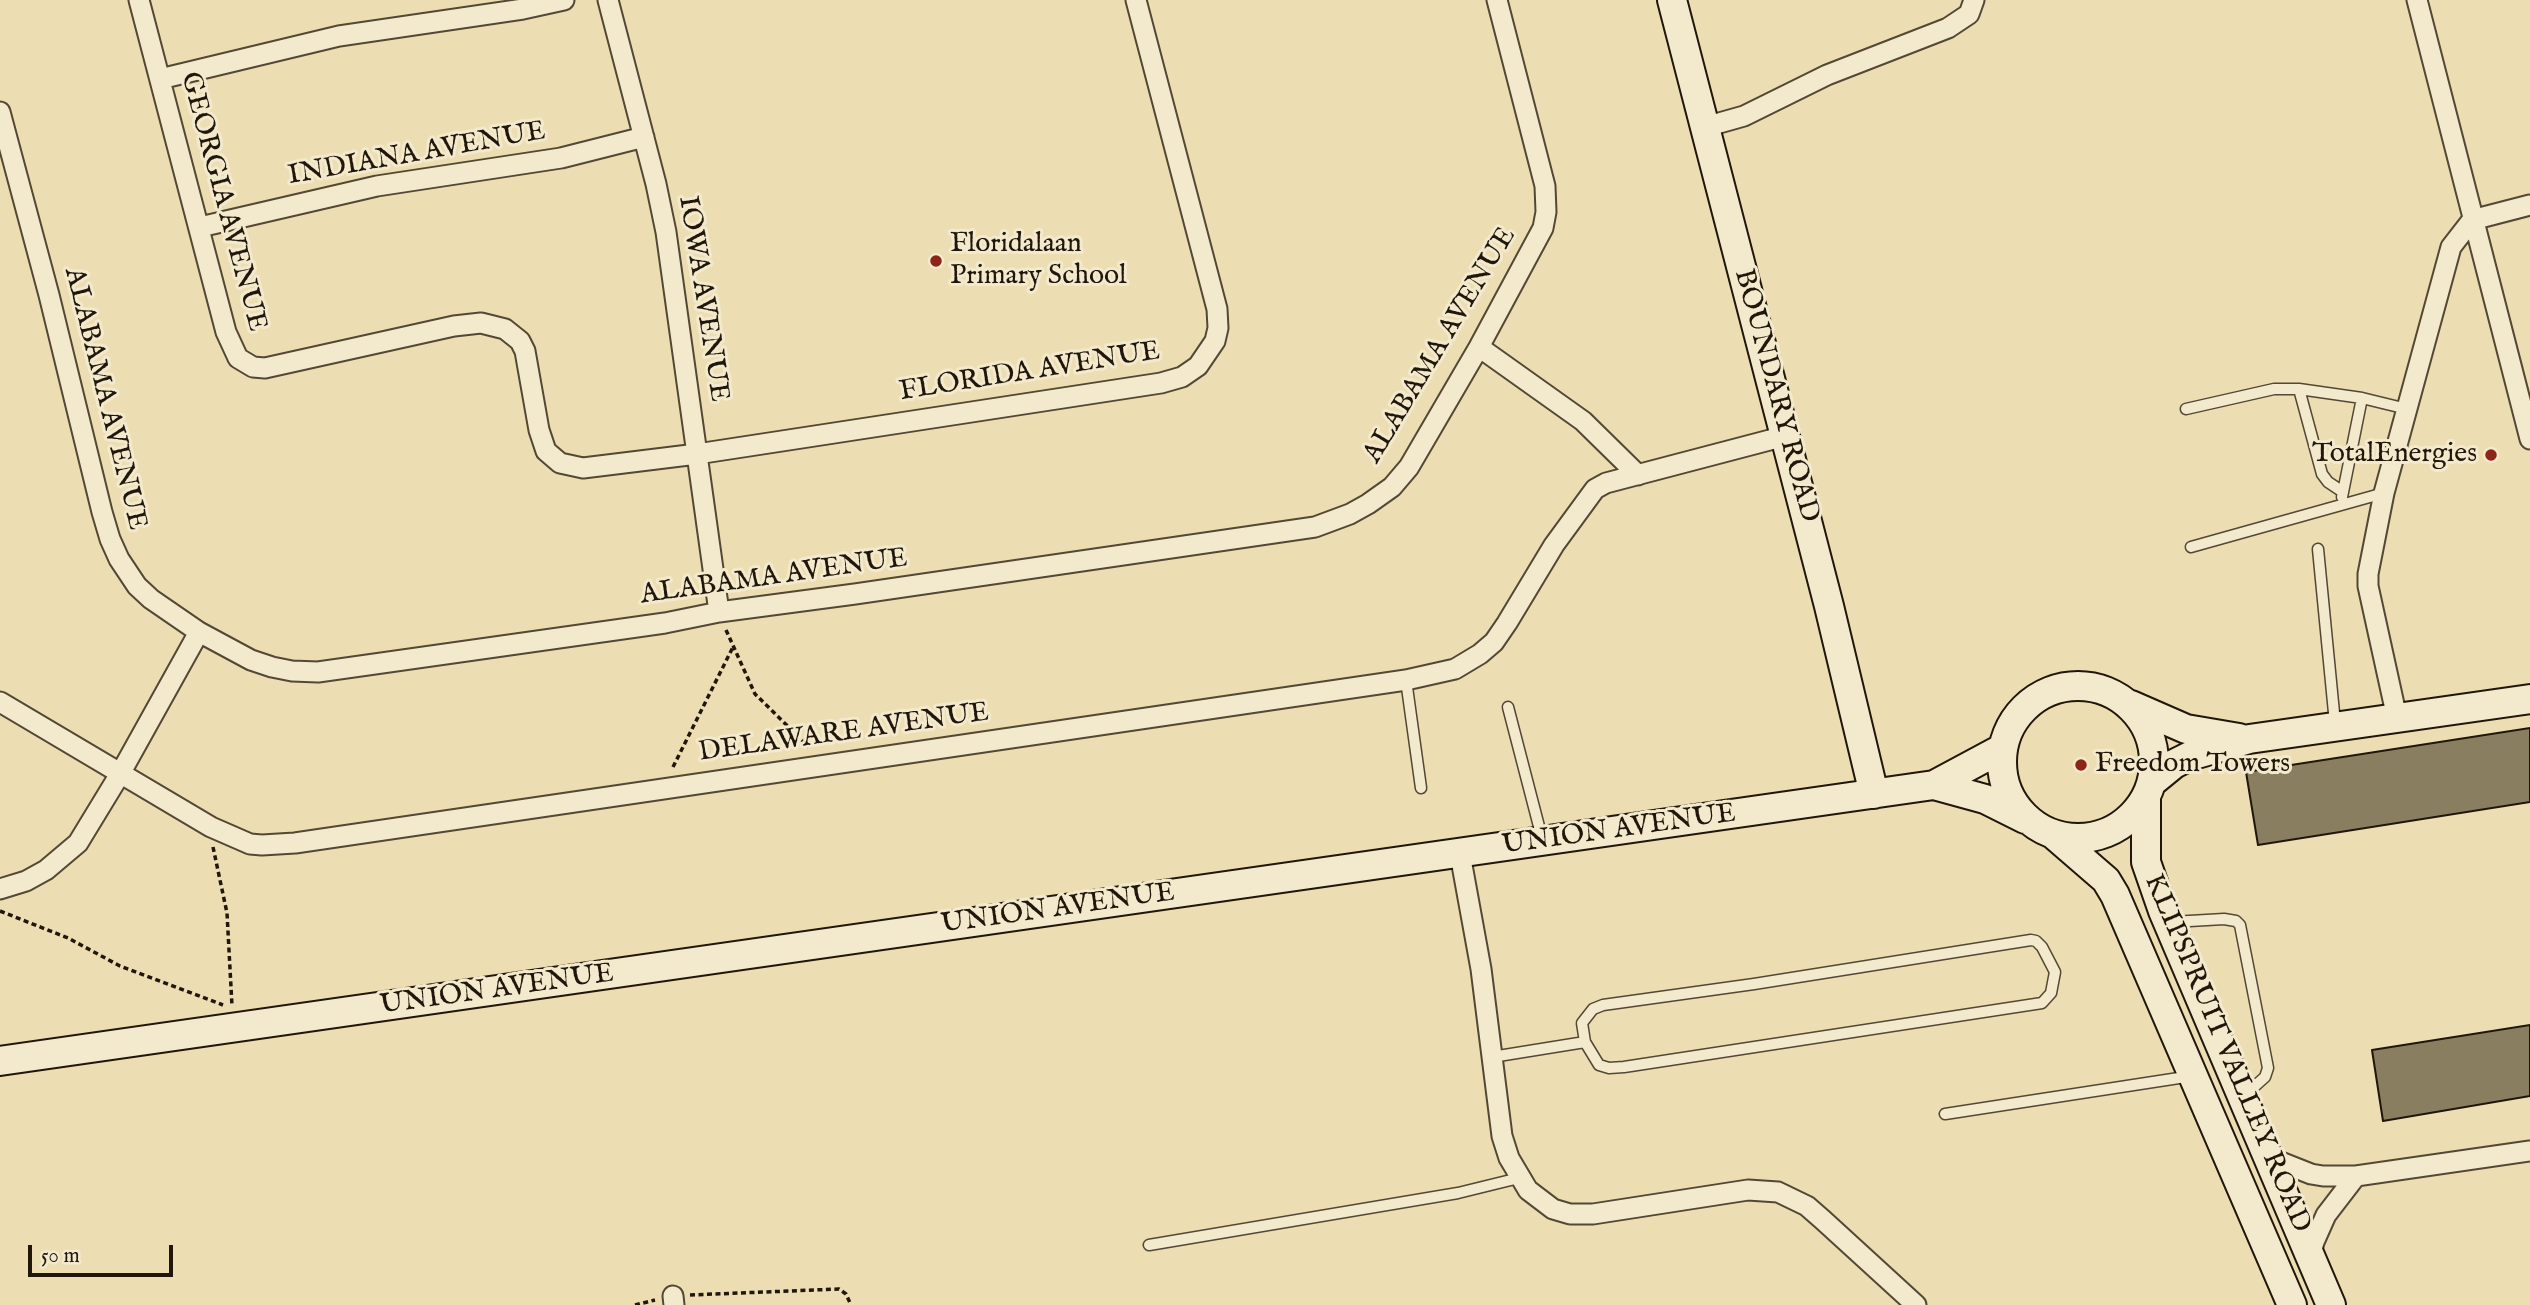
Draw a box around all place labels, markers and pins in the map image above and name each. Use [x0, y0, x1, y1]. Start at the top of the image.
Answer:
place label: Floridalaan Primary School [950, 228, 1127, 294]
marker: Floridalaan Primary School [928, 253, 944, 269]
place label: TotalEnergies [2312, 438, 2477, 472]
marker: TotalEnergies [2483, 447, 2499, 463]
place label: Freedom Towers [2095, 748, 2290, 782]
marker: Freedom Towers [2073, 757, 2089, 773]

